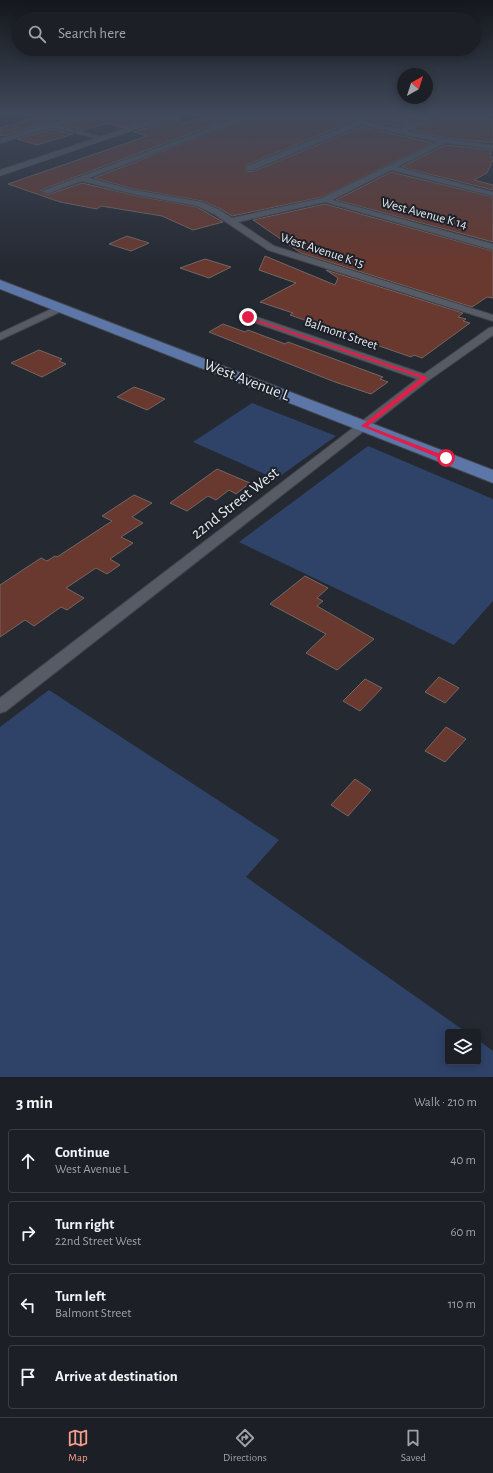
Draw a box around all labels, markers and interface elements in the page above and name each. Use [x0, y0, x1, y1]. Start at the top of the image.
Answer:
search box [12, 12, 481, 56]
icon: search [26, 23, 48, 45]
text: Search here [58, 26, 126, 41]
north arrow [397, 68, 433, 104]
street label: West Avenue K 14 [380, 196, 468, 232]
street label: West Avenue K 15 [278, 231, 366, 271]
route end [239, 308, 257, 326]
street label: Balmont Street [303, 315, 379, 353]
street label: West Avenue L [202, 356, 292, 404]
route start [437, 449, 455, 467]
street label: 22nd Street West [188, 464, 282, 542]
map controls [445, 1029, 481, 1065]
button: layers [445, 1029, 481, 1065]
text: 3 min [16, 1094, 53, 1111]
text: Walk · 210 m [414, 1096, 477, 1109]
text: Continue [55, 1145, 110, 1160]
icon: ahead [17, 1150, 39, 1172]
text: 40 m [450, 1154, 476, 1167]
text: West Avenue L [55, 1163, 129, 1176]
text: Turn right [55, 1217, 114, 1232]
icon: right [17, 1222, 39, 1244]
text: 60 m [450, 1226, 476, 1239]
text: 22nd Street West [55, 1235, 141, 1248]
text: Turn left [55, 1289, 106, 1304]
icon: left [17, 1294, 39, 1316]
text: 110 m [448, 1298, 476, 1311]
text: Balmont Street [55, 1307, 131, 1320]
icon: arrive [17, 1366, 39, 1388]
text: Arrive at destination [55, 1369, 178, 1384]
tab: Map [67, 1427, 89, 1464]
tab: Directions [223, 1427, 267, 1464]
tab: Saved [401, 1427, 426, 1464]

